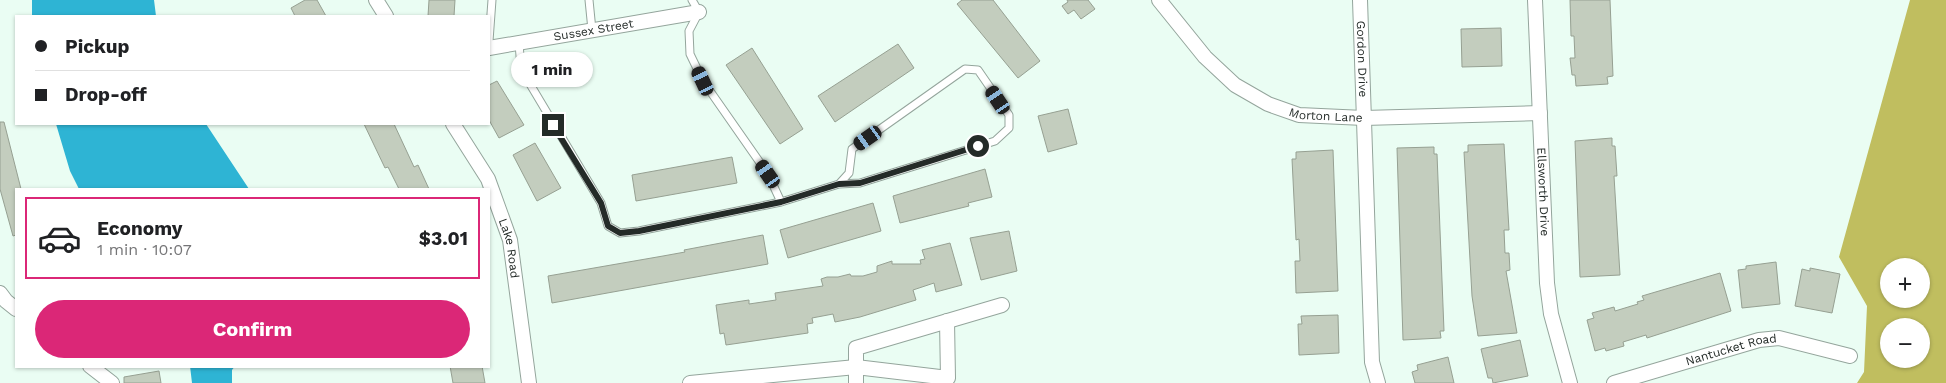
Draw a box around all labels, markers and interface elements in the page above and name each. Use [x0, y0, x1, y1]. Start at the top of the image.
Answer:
street label: Sussex Street [552, 16, 634, 44]
street label: Gordon Drive [1354, 20, 1370, 98]
text: Pickup [65, 35, 129, 58]
callout: 1 min [512, 52, 594, 88]
text: 1 min [531, 60, 573, 79]
car [689, 64, 716, 98]
text: Drop-off [65, 83, 147, 106]
car [983, 83, 1012, 117]
street label: Morton Lane [1287, 105, 1363, 125]
route end [542, 114, 564, 136]
car [851, 123, 884, 153]
route start [967, 135, 989, 157]
street label: Ellsworth Drive [1534, 147, 1552, 237]
car [753, 157, 782, 191]
icon: car [37, 216, 82, 261]
street label: Lake Road [496, 216, 522, 279]
text: Economy [97, 217, 182, 240]
text: $3.01 [419, 227, 468, 250]
text: 1 min · 10:07 [97, 240, 192, 259]
map controls [1880, 258, 1930, 368]
button: + [1880, 258, 1930, 308]
button: Confirm [35, 300, 470, 358]
button: − [1880, 318, 1930, 368]
street label: Nantucket Road [1684, 331, 1777, 368]

